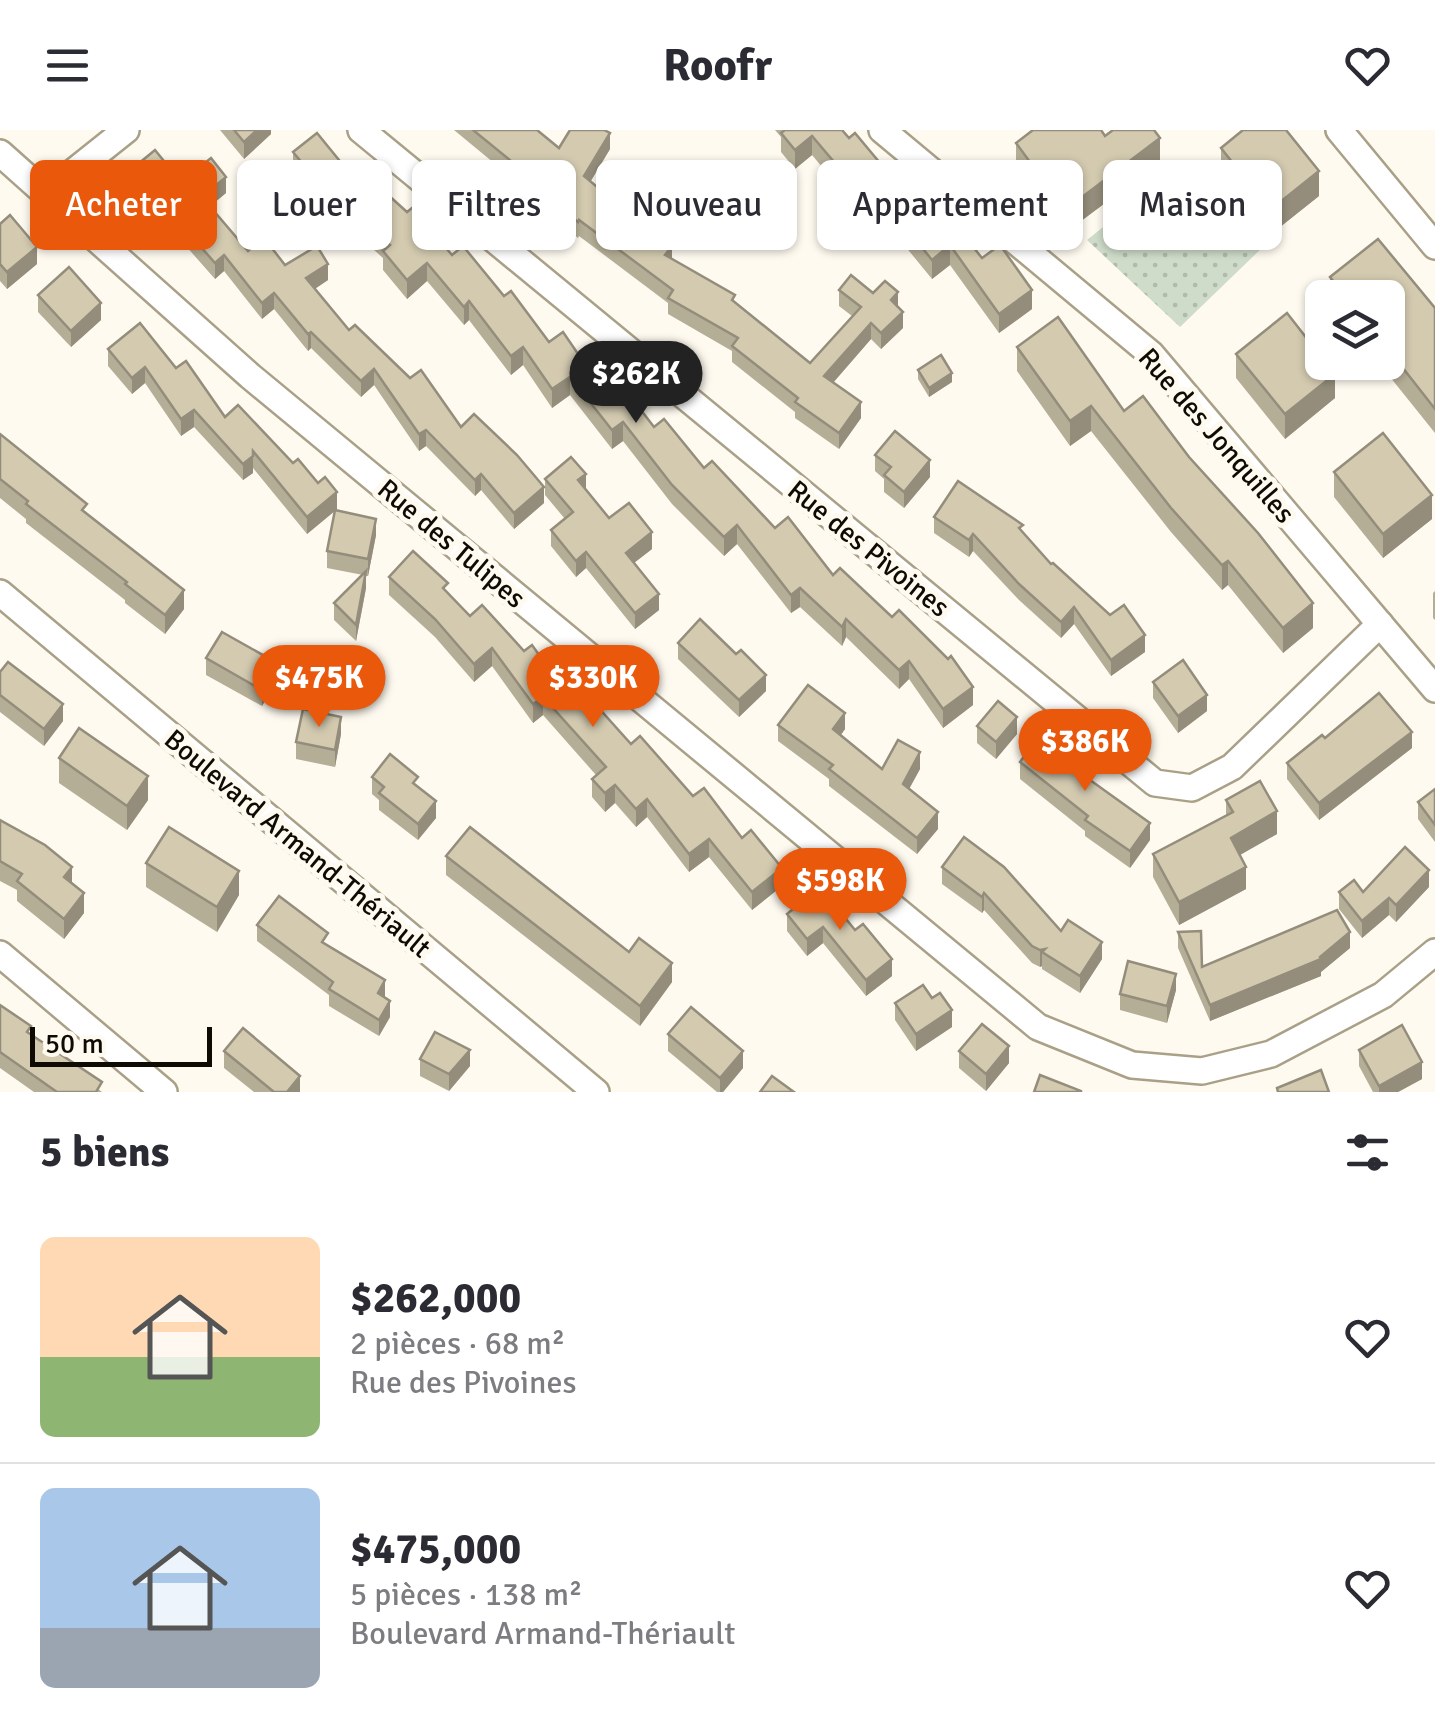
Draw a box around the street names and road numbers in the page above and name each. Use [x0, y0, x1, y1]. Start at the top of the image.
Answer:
street label: Rue des Jonquilles [1131, 341, 1302, 530]
street label: Rue des Tulipes [371, 472, 532, 615]
street label: Rue des Pivoines [781, 473, 956, 624]
street label: Boulevard Armand-Thériault [157, 722, 438, 965]

